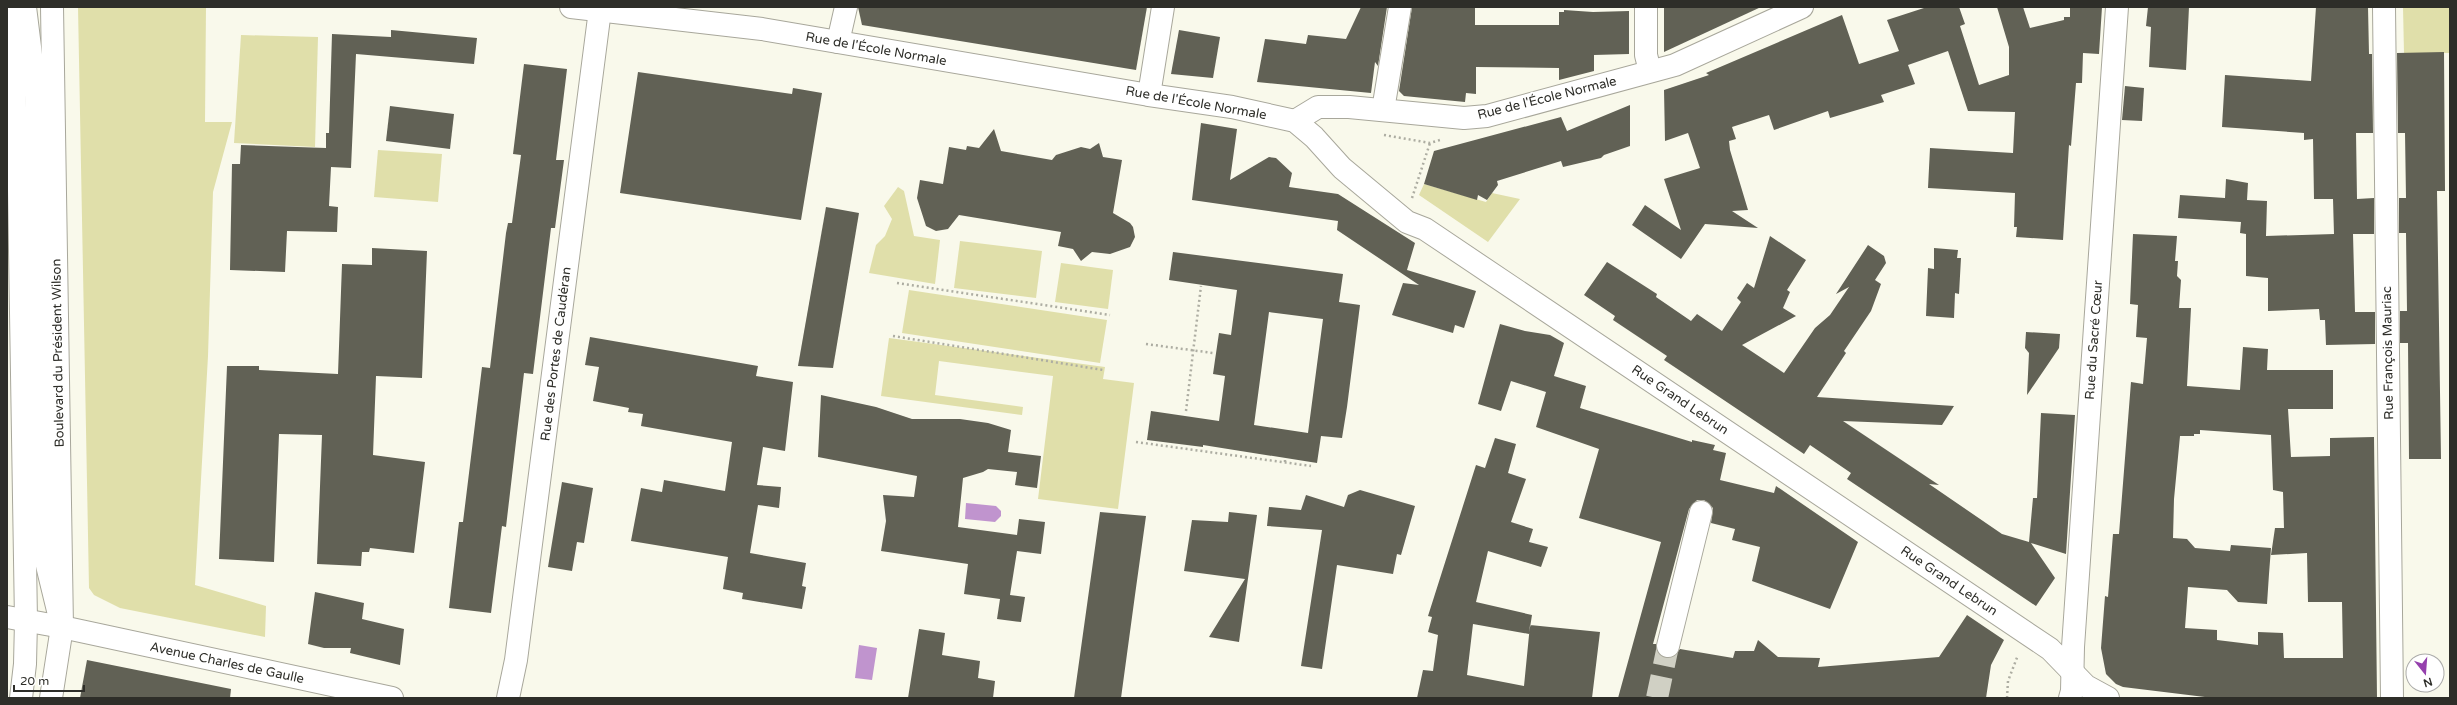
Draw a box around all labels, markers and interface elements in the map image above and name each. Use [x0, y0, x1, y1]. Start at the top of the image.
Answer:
street label: Rue de l'École Normale [804, 29, 948, 69]
street label: Rue de l'École Normale [1476, 73, 1618, 123]
street label: Rue de l'École Normale [1124, 83, 1268, 123]
street label: Boulevard du Président Wilson [48, 258, 68, 448]
street label: Rue des Portes de Caudéran [537, 266, 575, 442]
street label: Rue du Sacré Cœur [2082, 280, 2106, 400]
street label: Rue François Mauriac [2379, 286, 2397, 420]
street label: Rue Grand Lebrun [1629, 362, 1731, 438]
street label: Rue Grand Lebrun [1898, 543, 2000, 619]
street label: Avenue Charles de Gaulle [148, 639, 306, 687]
north arrow [2405, 653, 2445, 693]
scale bar [14, 667, 84, 693]
text: 20 m [20, 674, 49, 688]
text: N [2422, 675, 2434, 690]

